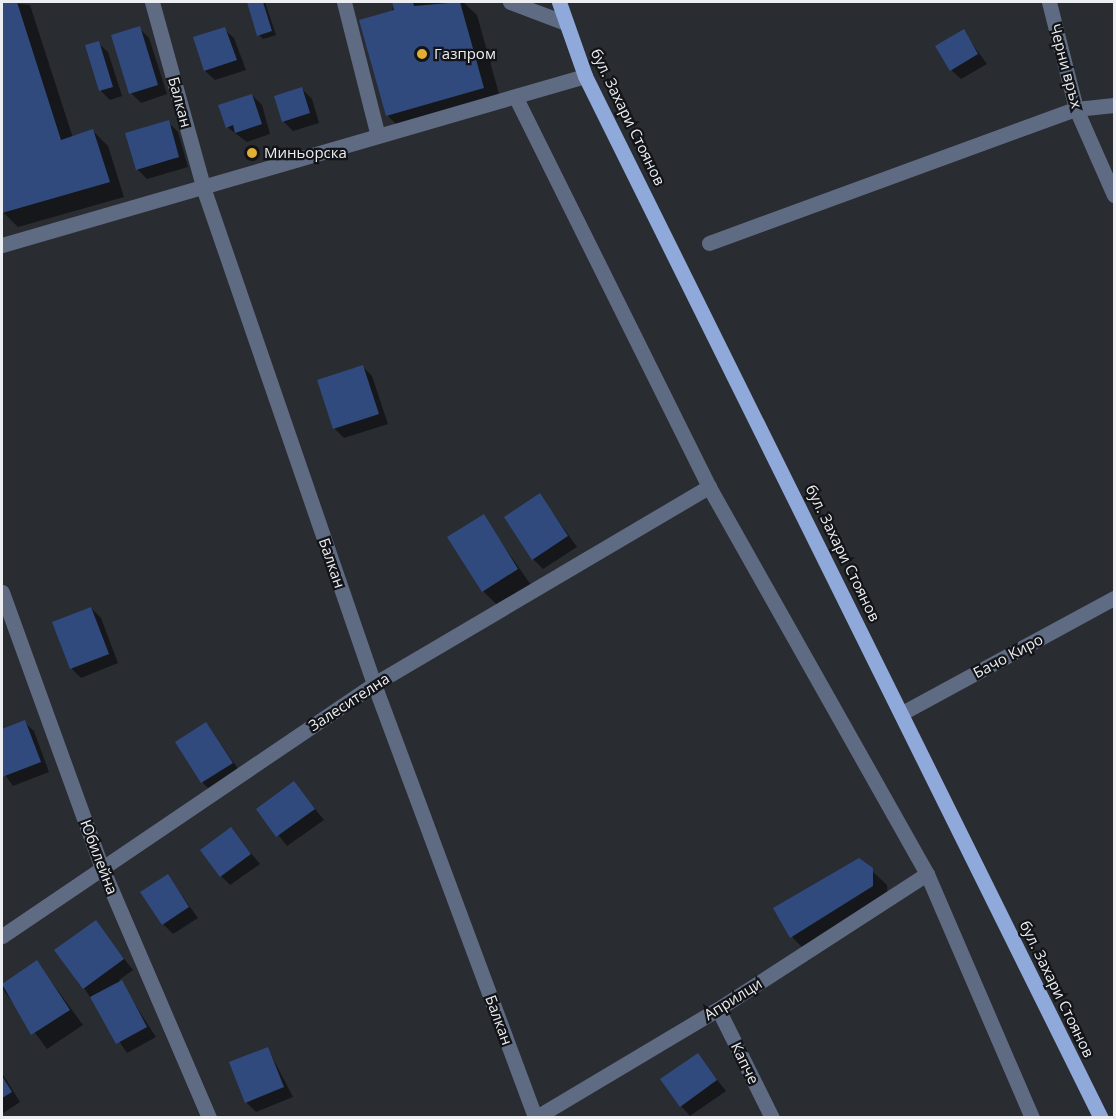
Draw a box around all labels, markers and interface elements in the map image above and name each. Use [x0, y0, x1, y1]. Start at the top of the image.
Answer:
street label: Черни връх [1046, 22, 1086, 110]
place label: Газпром [434, 45, 496, 63]
street label: бул. Захари Стоянов [587, 46, 669, 188]
marker: Газпром [415, 47, 429, 61]
street label: Балкан [165, 75, 195, 129]
place label: Миньорска [264, 144, 347, 162]
marker: Миньорска [245, 146, 259, 160]
street label: бул. Захари Стоянов [802, 482, 884, 624]
street label: Балкан [315, 536, 349, 590]
street label: Бачо Киро [970, 630, 1046, 682]
street label: Залесителна [305, 669, 393, 735]
street label: Юбилейна [77, 817, 121, 897]
street label: бул. Захари Стоянов [1016, 918, 1098, 1060]
street label: Априлци [701, 974, 765, 1024]
street label: Балкан [482, 993, 516, 1047]
street label: Капче [727, 1039, 763, 1087]

